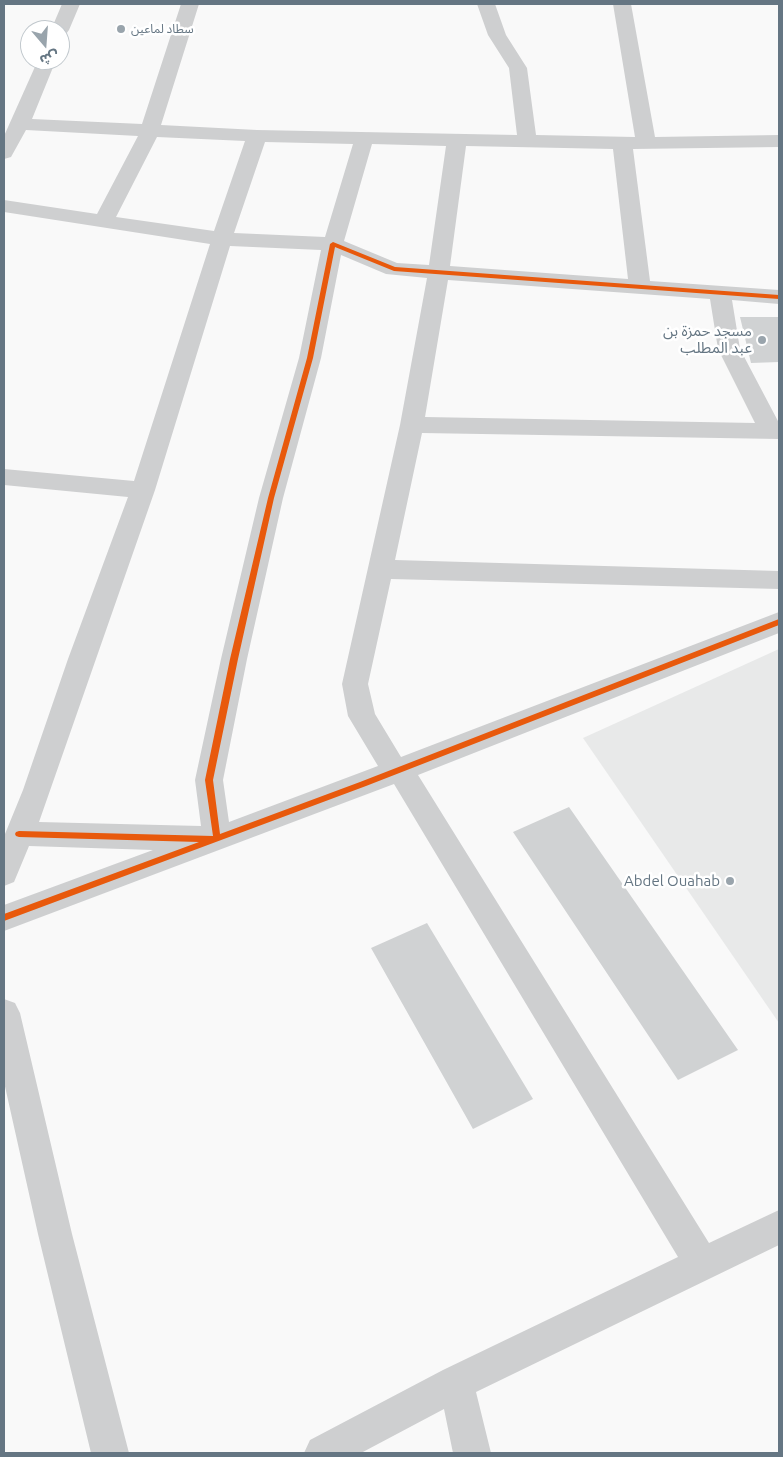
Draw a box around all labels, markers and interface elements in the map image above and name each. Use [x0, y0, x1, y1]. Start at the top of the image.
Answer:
north arrow [20, 20, 70, 70]
place label: سطاد لماعين [131, 22, 194, 36]
marker: سطاد لماعين [115, 23, 127, 35]
text: ش [38, 48, 61, 69]
place label: مسجد حمزة بن عبد المطلب [663, 322, 752, 357]
marker: مسجد حمزة بن عبد المطلب [756, 334, 768, 346]
place label: Abdel Ouahab [624, 872, 720, 890]
marker: Abdel Ouahab [724, 875, 736, 887]

